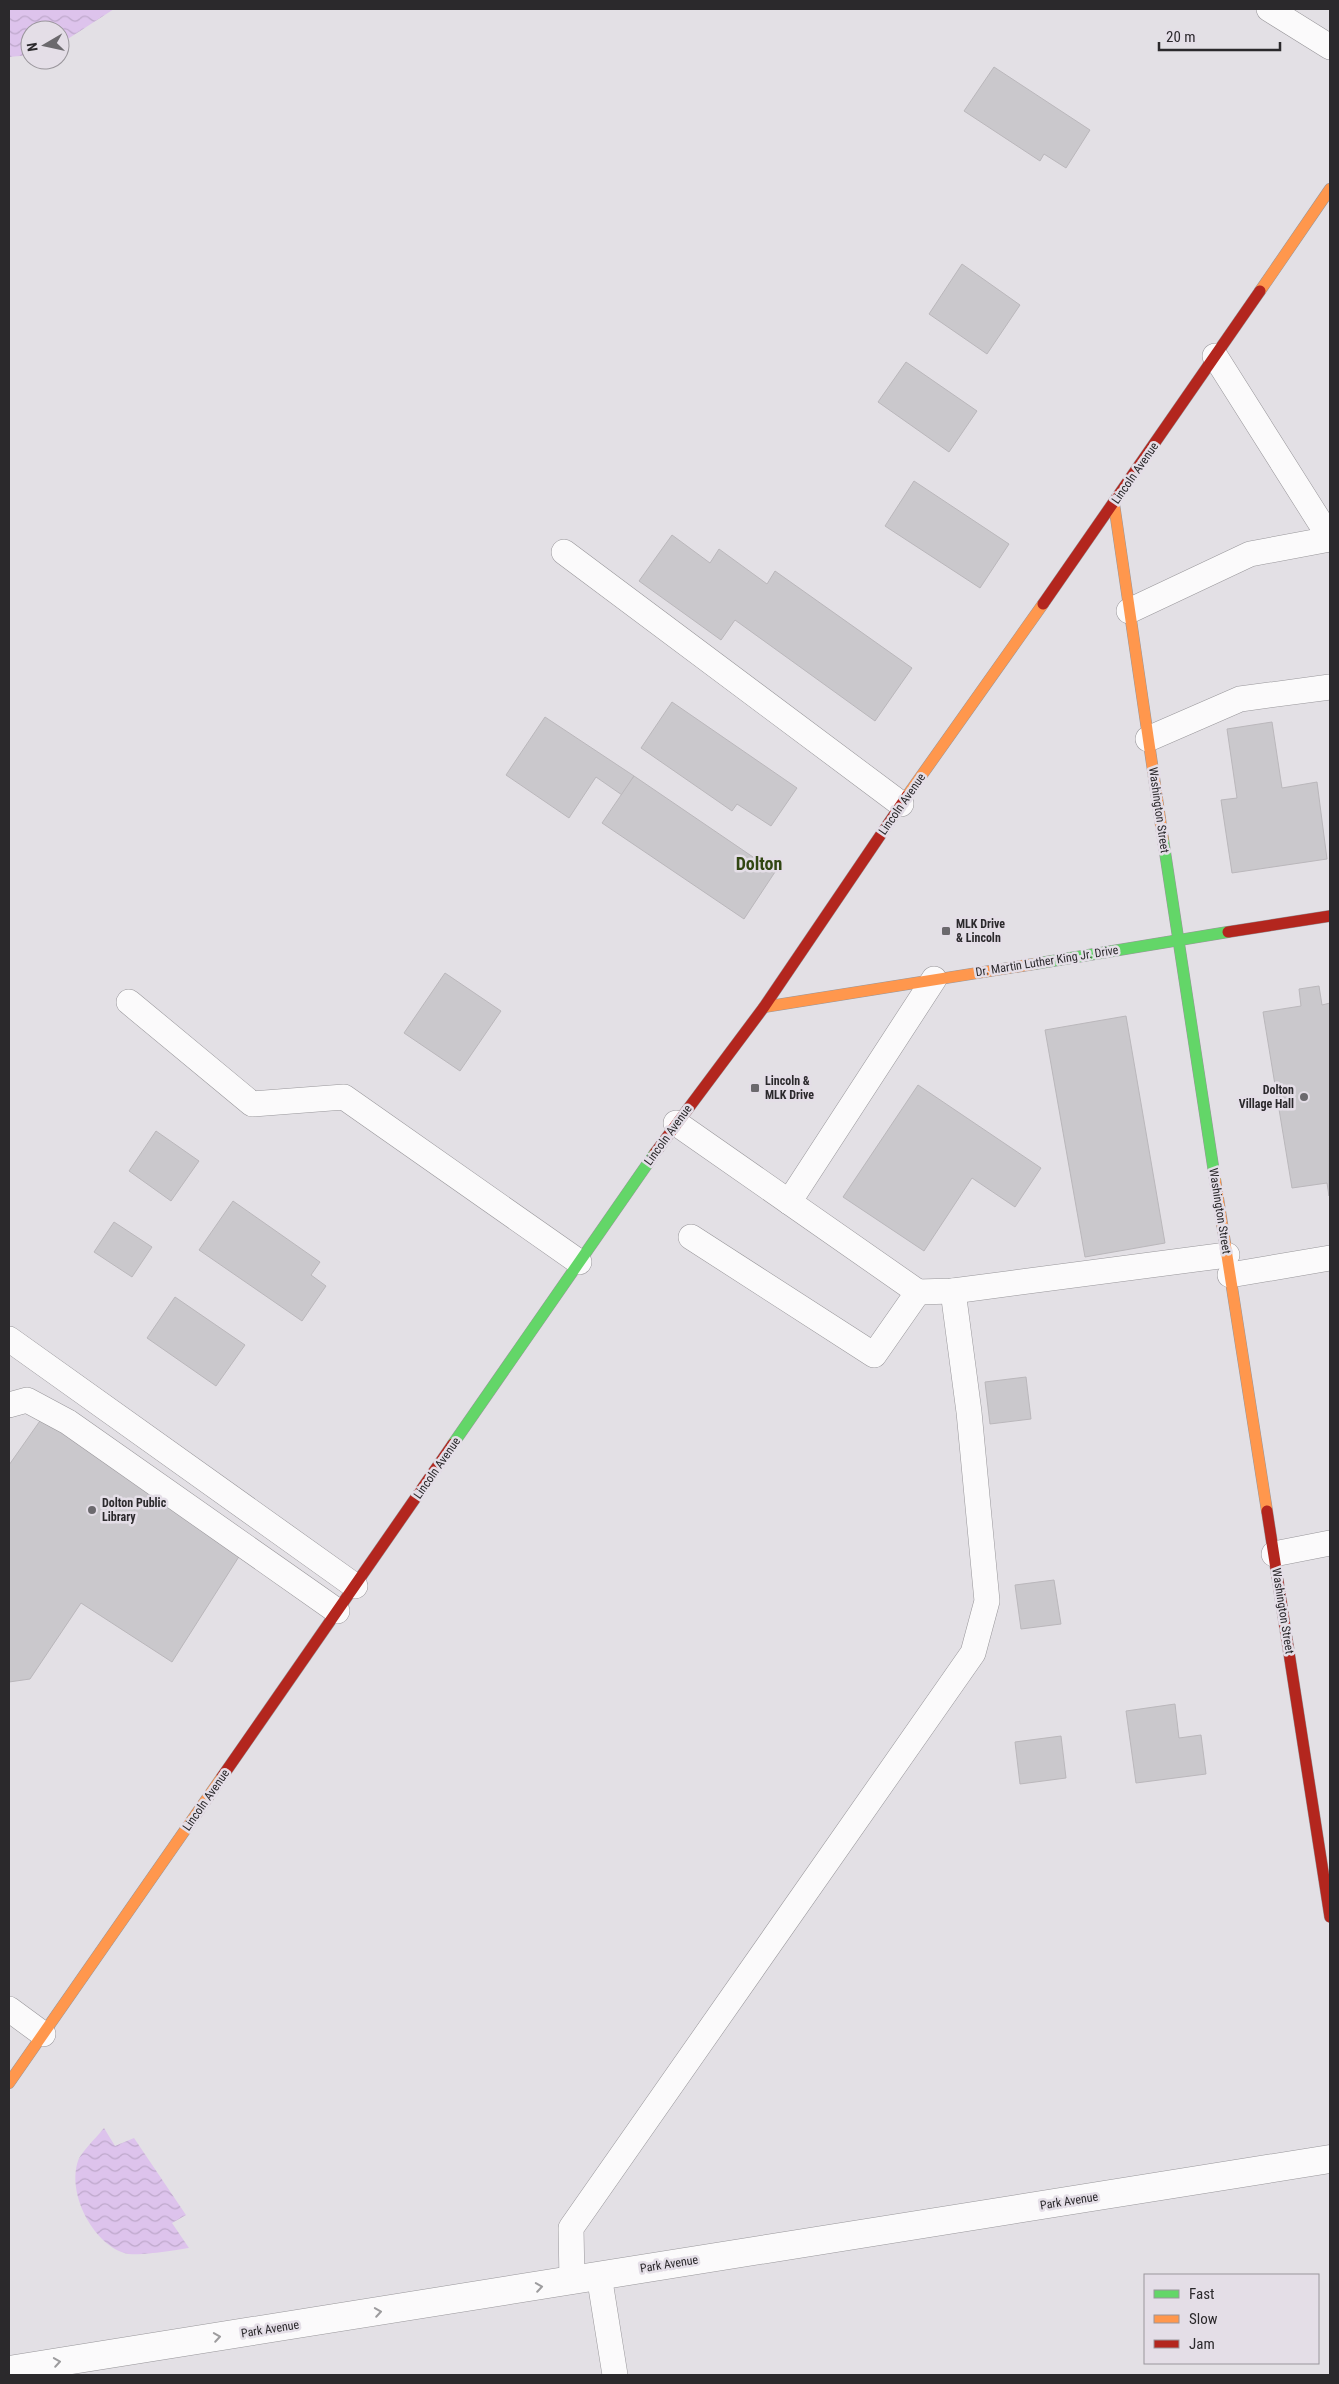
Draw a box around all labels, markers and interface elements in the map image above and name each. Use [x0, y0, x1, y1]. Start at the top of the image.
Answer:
north arrow [20, 20, 70, 70]
scale bar [1159, 20, 1280, 52]
text: 20 m [1166, 28, 1196, 46]
text: N [24, 42, 41, 53]
street label: Lincoln Avenue [1109, 439, 1162, 506]
street label: Washington Street [1146, 766, 1172, 854]
street label: Lincoln Avenue [876, 770, 929, 837]
district label: Dolton [736, 853, 782, 874]
place label: MLK Drive & Lincoln [956, 917, 1005, 945]
marker: MLK Drive & Lincoln [940, 925, 952, 937]
street label: Dr. Martin Luther King Jr. Drive [975, 943, 1120, 979]
place label: Lincoln & MLK Drive [765, 1074, 814, 1102]
marker: Lincoln & MLK Drive [749, 1082, 761, 1094]
place label: Dolton Village Hall [1239, 1083, 1294, 1111]
marker: Dolton Village Hall [1298, 1091, 1310, 1103]
street label: Lincoln Avenue [641, 1102, 695, 1168]
street label: Washington Street [1206, 1167, 1234, 1255]
street label: Lincoln Avenue [411, 1434, 464, 1501]
place label: Dolton Public Library [102, 1496, 167, 1524]
marker: Dolton Public Library [86, 1504, 98, 1516]
street label: Washington Street [1269, 1567, 1297, 1655]
street label: Lincoln Avenue [180, 1766, 233, 1833]
street label: Park Avenue [1039, 2189, 1099, 2213]
street label: Park Avenue [639, 2252, 699, 2276]
legend [1144, 2274, 1319, 2364]
one-way arrow [534, 2282, 543, 2292]
text: Fast [1189, 2285, 1214, 2303]
one-way arrow [374, 2307, 382, 2317]
text: Slow [1189, 2310, 1218, 2328]
street label: Park Avenue [240, 2317, 300, 2341]
one-way arrow [213, 2332, 222, 2342]
text: Jam [1189, 2335, 1215, 2353]
one-way arrow [53, 2357, 61, 2368]

